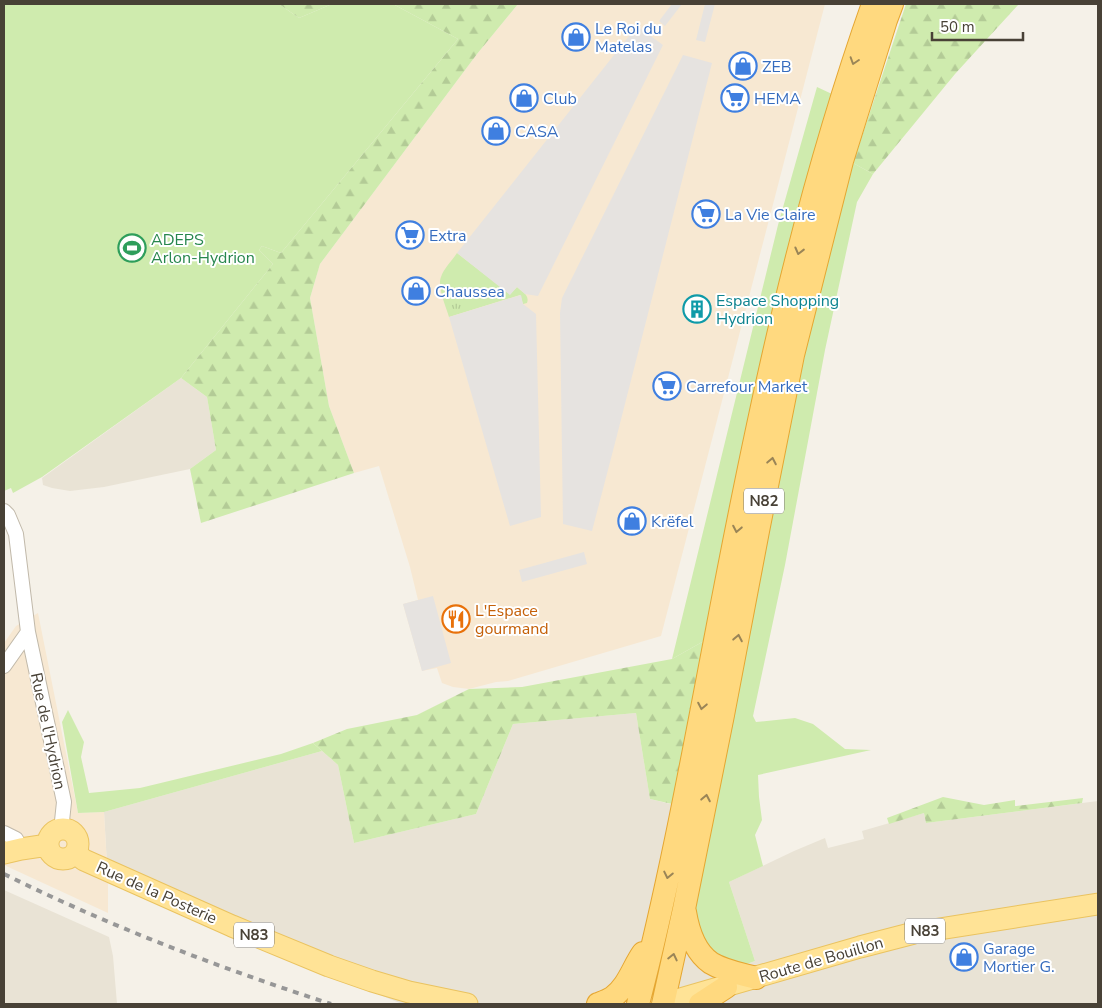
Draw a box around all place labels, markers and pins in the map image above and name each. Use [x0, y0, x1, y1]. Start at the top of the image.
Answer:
place label: Le Roi du Matelas [595, 18, 662, 58]
shop icon: Le Roi du Matelas [561, 22, 591, 52]
shop icon: ZEB [728, 51, 758, 81]
place label: ZEB [762, 56, 792, 78]
shop icon: Club [509, 83, 539, 113]
supermarket icon: HEMA [720, 83, 750, 113]
place label: Club [543, 88, 577, 110]
place label: HEMA [754, 88, 801, 110]
shop icon: CASA [481, 116, 511, 146]
place label: CASA [515, 121, 559, 143]
supermarket icon: La Vie Claire [691, 199, 721, 229]
place label: La Vie Claire [725, 204, 815, 226]
supermarket icon: Extra [395, 220, 425, 250]
place label: Extra [429, 225, 466, 247]
place label: ADEPS Arlon-Hydrion [151, 229, 255, 269]
sports icon: ADEPS Arlon-Hydrion [117, 233, 147, 263]
shop icon: Chaussea [401, 276, 431, 306]
place label: Chaussea [435, 281, 505, 303]
place label: Espace Shopping Hydrion [716, 290, 839, 330]
building icon: Espace Shopping Hydrion [682, 294, 712, 324]
supermarket icon: Carrefour Market [652, 371, 682, 401]
place label: Carrefour Market [686, 376, 808, 398]
shop icon: Krëfel [617, 506, 647, 536]
place label: Krëfel [651, 511, 694, 533]
place label: L'Espace gourmand [475, 600, 549, 640]
restaurant icon: L'Espace gourmand [441, 604, 471, 634]
place label: Garage Mortier G. [983, 938, 1055, 978]
shop icon: Garage Mortier G. [949, 942, 979, 972]

